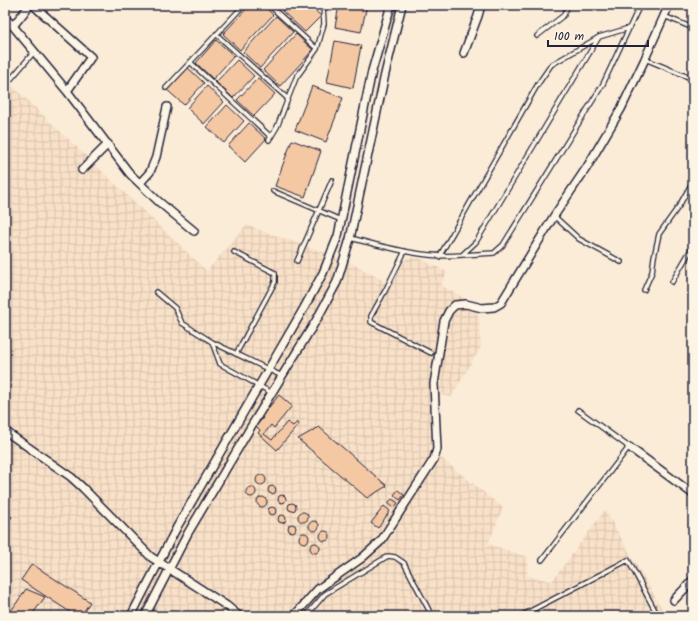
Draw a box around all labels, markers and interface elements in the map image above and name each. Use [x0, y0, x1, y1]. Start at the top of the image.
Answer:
scale bar [548, 22, 648, 48]
text: 100 m [554, 27, 585, 46]

